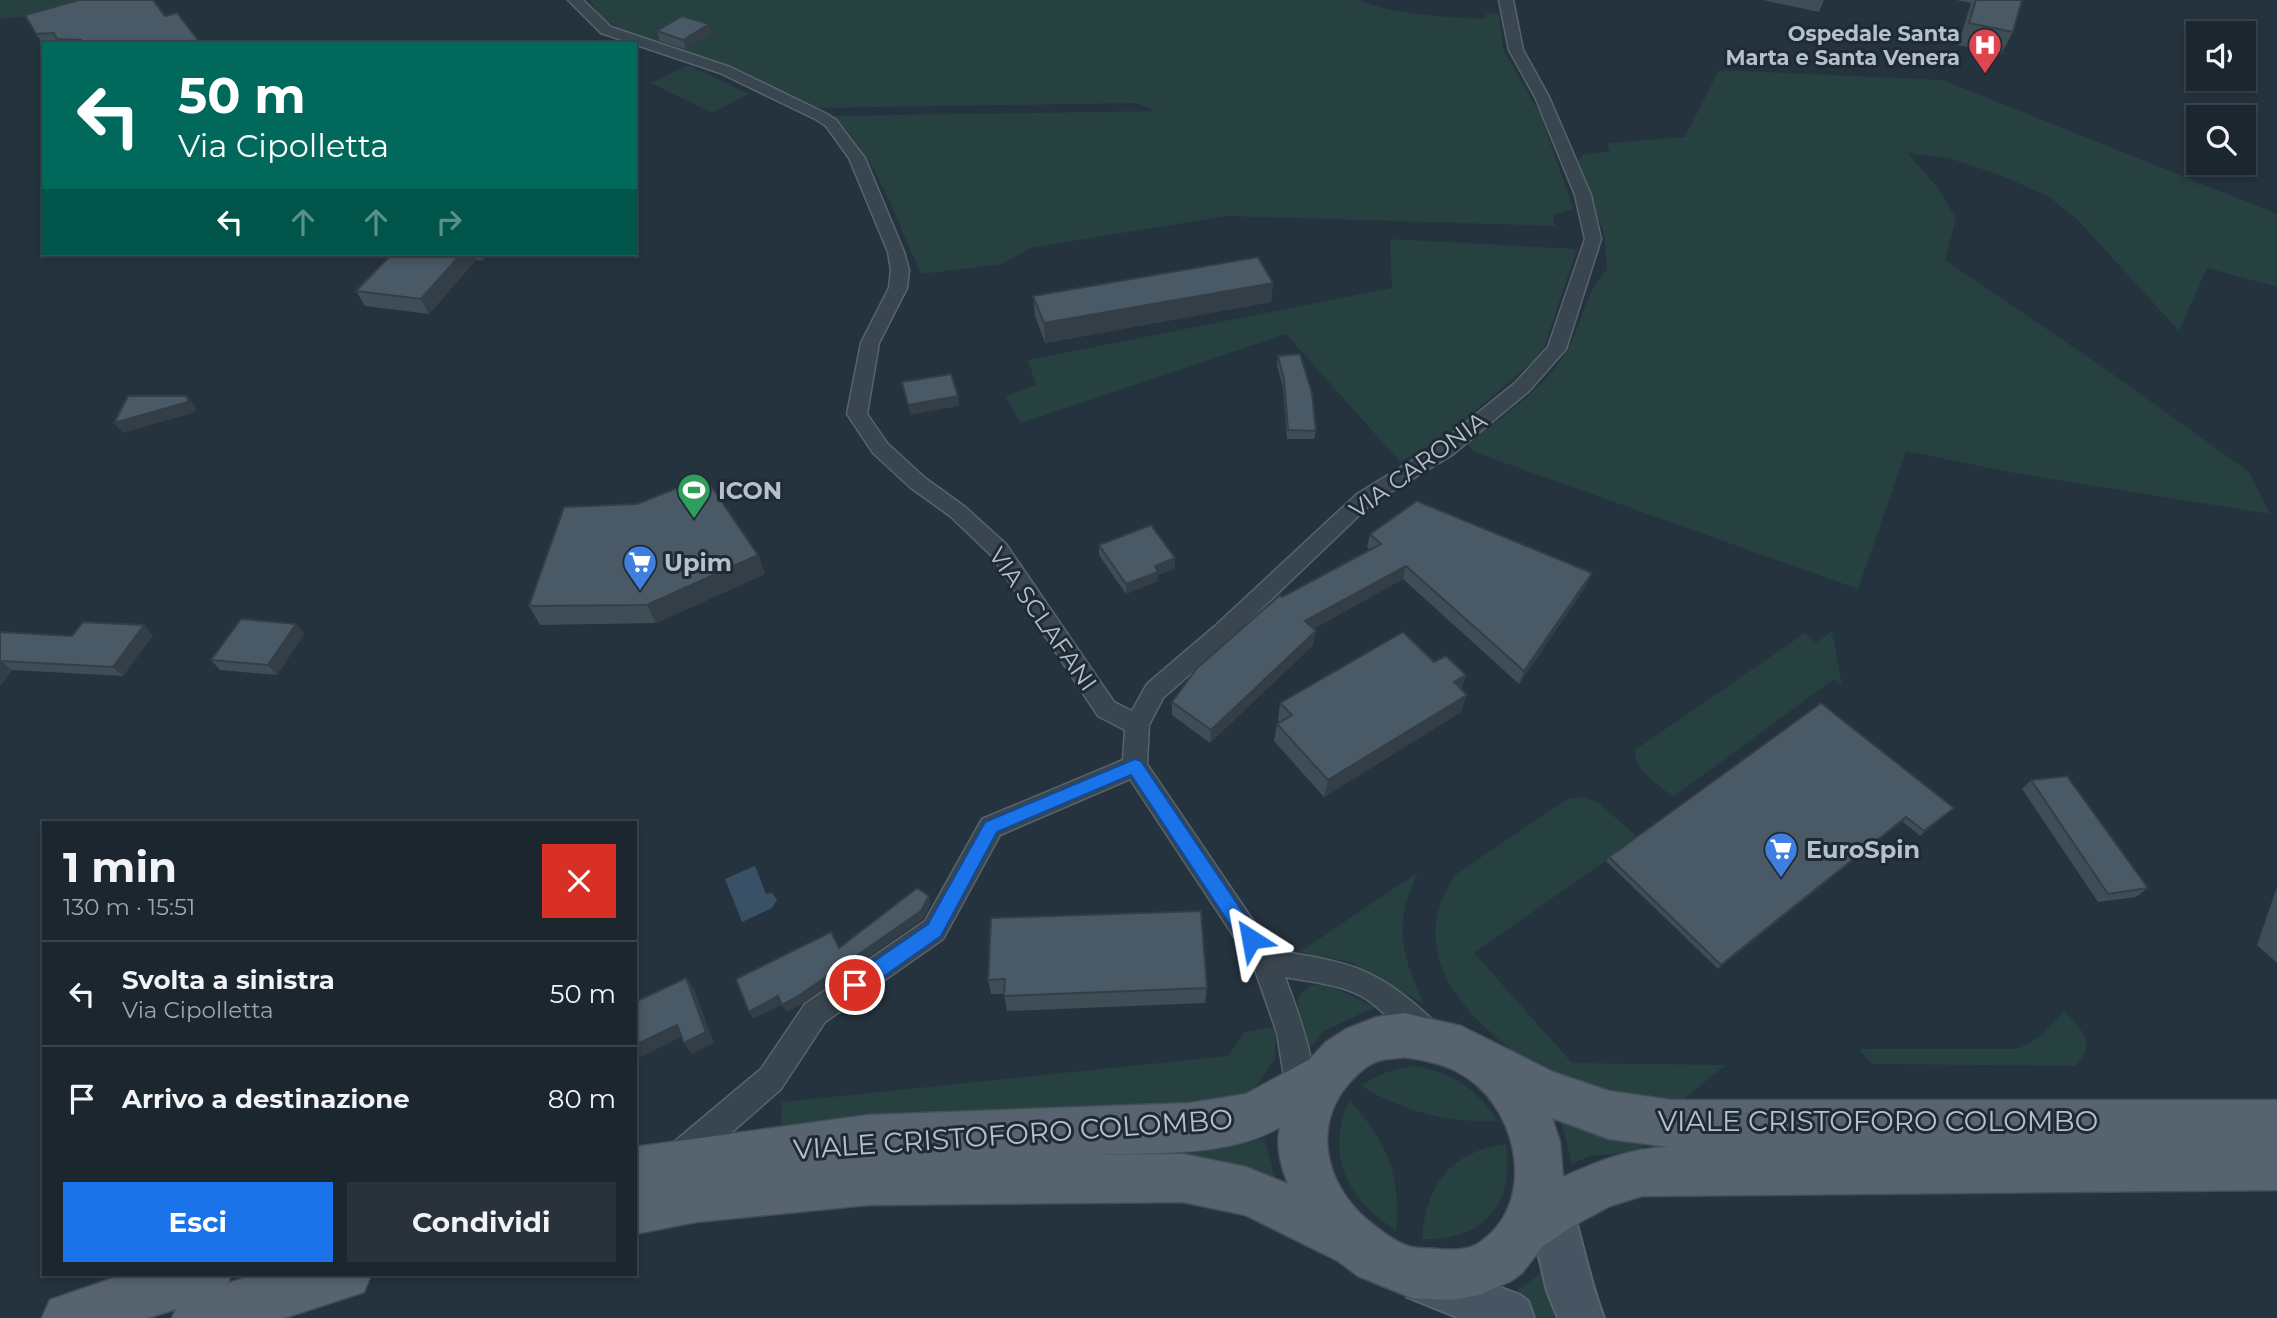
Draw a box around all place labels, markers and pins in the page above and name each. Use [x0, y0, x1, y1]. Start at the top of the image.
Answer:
place label: Ospedale Santa Marta e Santa Venera [1725, 21, 1960, 70]
hospital icon: Ospedale Santa Marta e Santa Venera [1966, 26, 2004, 75]
sports icon: ICON [675, 471, 713, 520]
place label: ICON [718, 476, 782, 505]
supermarket icon: Upim [621, 543, 659, 592]
place label: Upim [664, 548, 732, 577]
supermarket icon: EuroSpin [1762, 830, 1800, 879]
place label: EuroSpin [1806, 835, 1920, 864]
pin [825, 955, 885, 1015]

